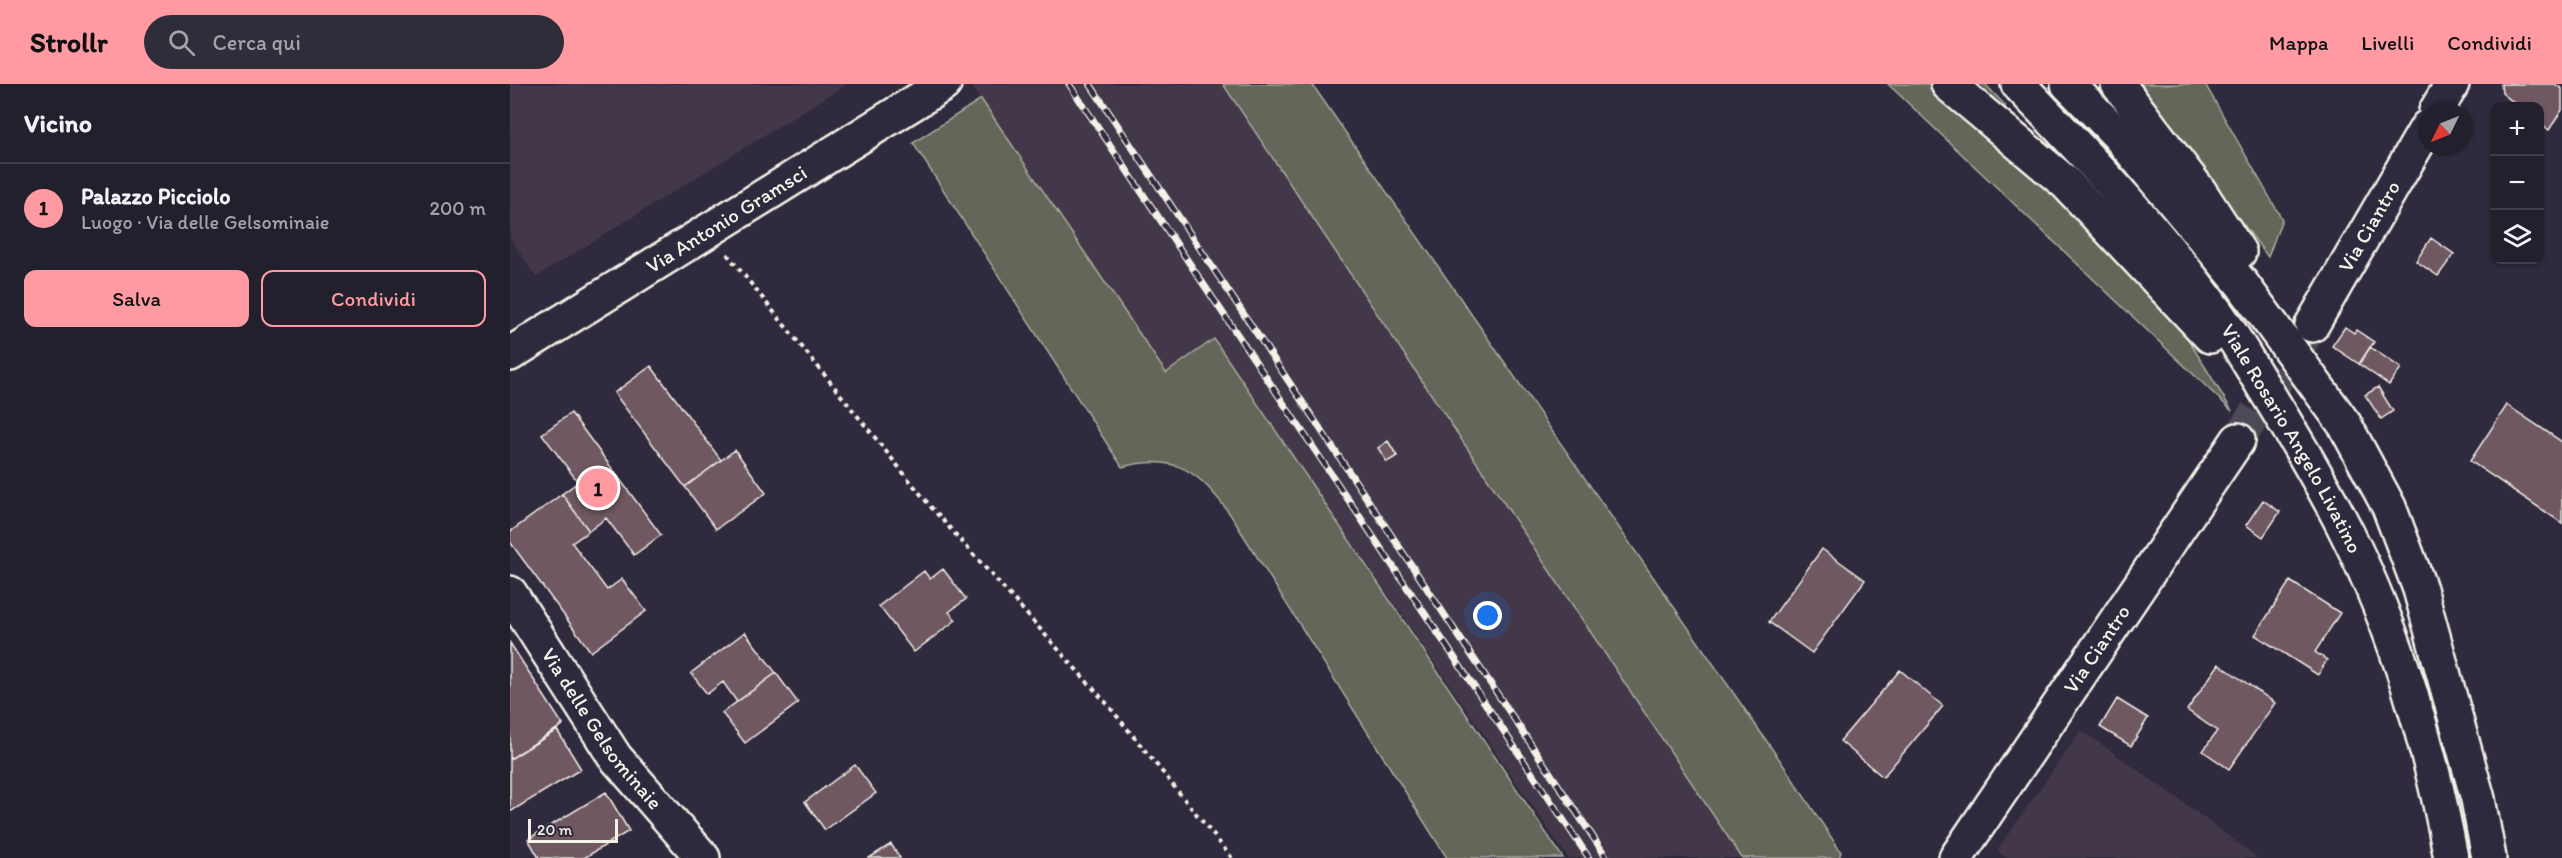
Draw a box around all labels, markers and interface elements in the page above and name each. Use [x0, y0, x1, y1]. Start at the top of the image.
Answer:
search box [144, 15, 564, 69]
text: Strollr [30, 25, 108, 59]
icon: search [165, 26, 198, 59]
text: Cerca qui [213, 29, 301, 56]
text: Mappa [2269, 30, 2328, 55]
text: Livelli [2361, 30, 2414, 55]
text: Condividi [2447, 30, 2532, 55]
north arrow [2418, 102, 2472, 156]
map controls [2490, 102, 2544, 264]
button: + [2490, 102, 2544, 156]
text: Vicino [24, 107, 92, 139]
button: − [2490, 156, 2544, 210]
street label: Via Antonio Gramsci [641, 159, 811, 278]
street label: Via Ciantro [2333, 176, 2405, 276]
text: Palazzo Picciolo [81, 183, 231, 210]
text: 1 [39, 196, 48, 220]
text: 200 m [430, 196, 486, 220]
text: Luogo · Via delle Gelsominaie [81, 210, 329, 234]
button: layers [2490, 210, 2544, 264]
button: Salva [24, 270, 249, 327]
button: Condividi [261, 270, 486, 327]
street label: Viale Rosario Angelo Livatino [2216, 319, 2368, 557]
pin: 1 [578, 466, 617, 510]
street label: Via Ciantro [2058, 600, 2135, 698]
your location [1473, 601, 1502, 630]
street label: Via delle Gelsominaie [536, 643, 668, 814]
scale bar [528, 816, 618, 844]
text: 20 m [537, 820, 572, 839]

